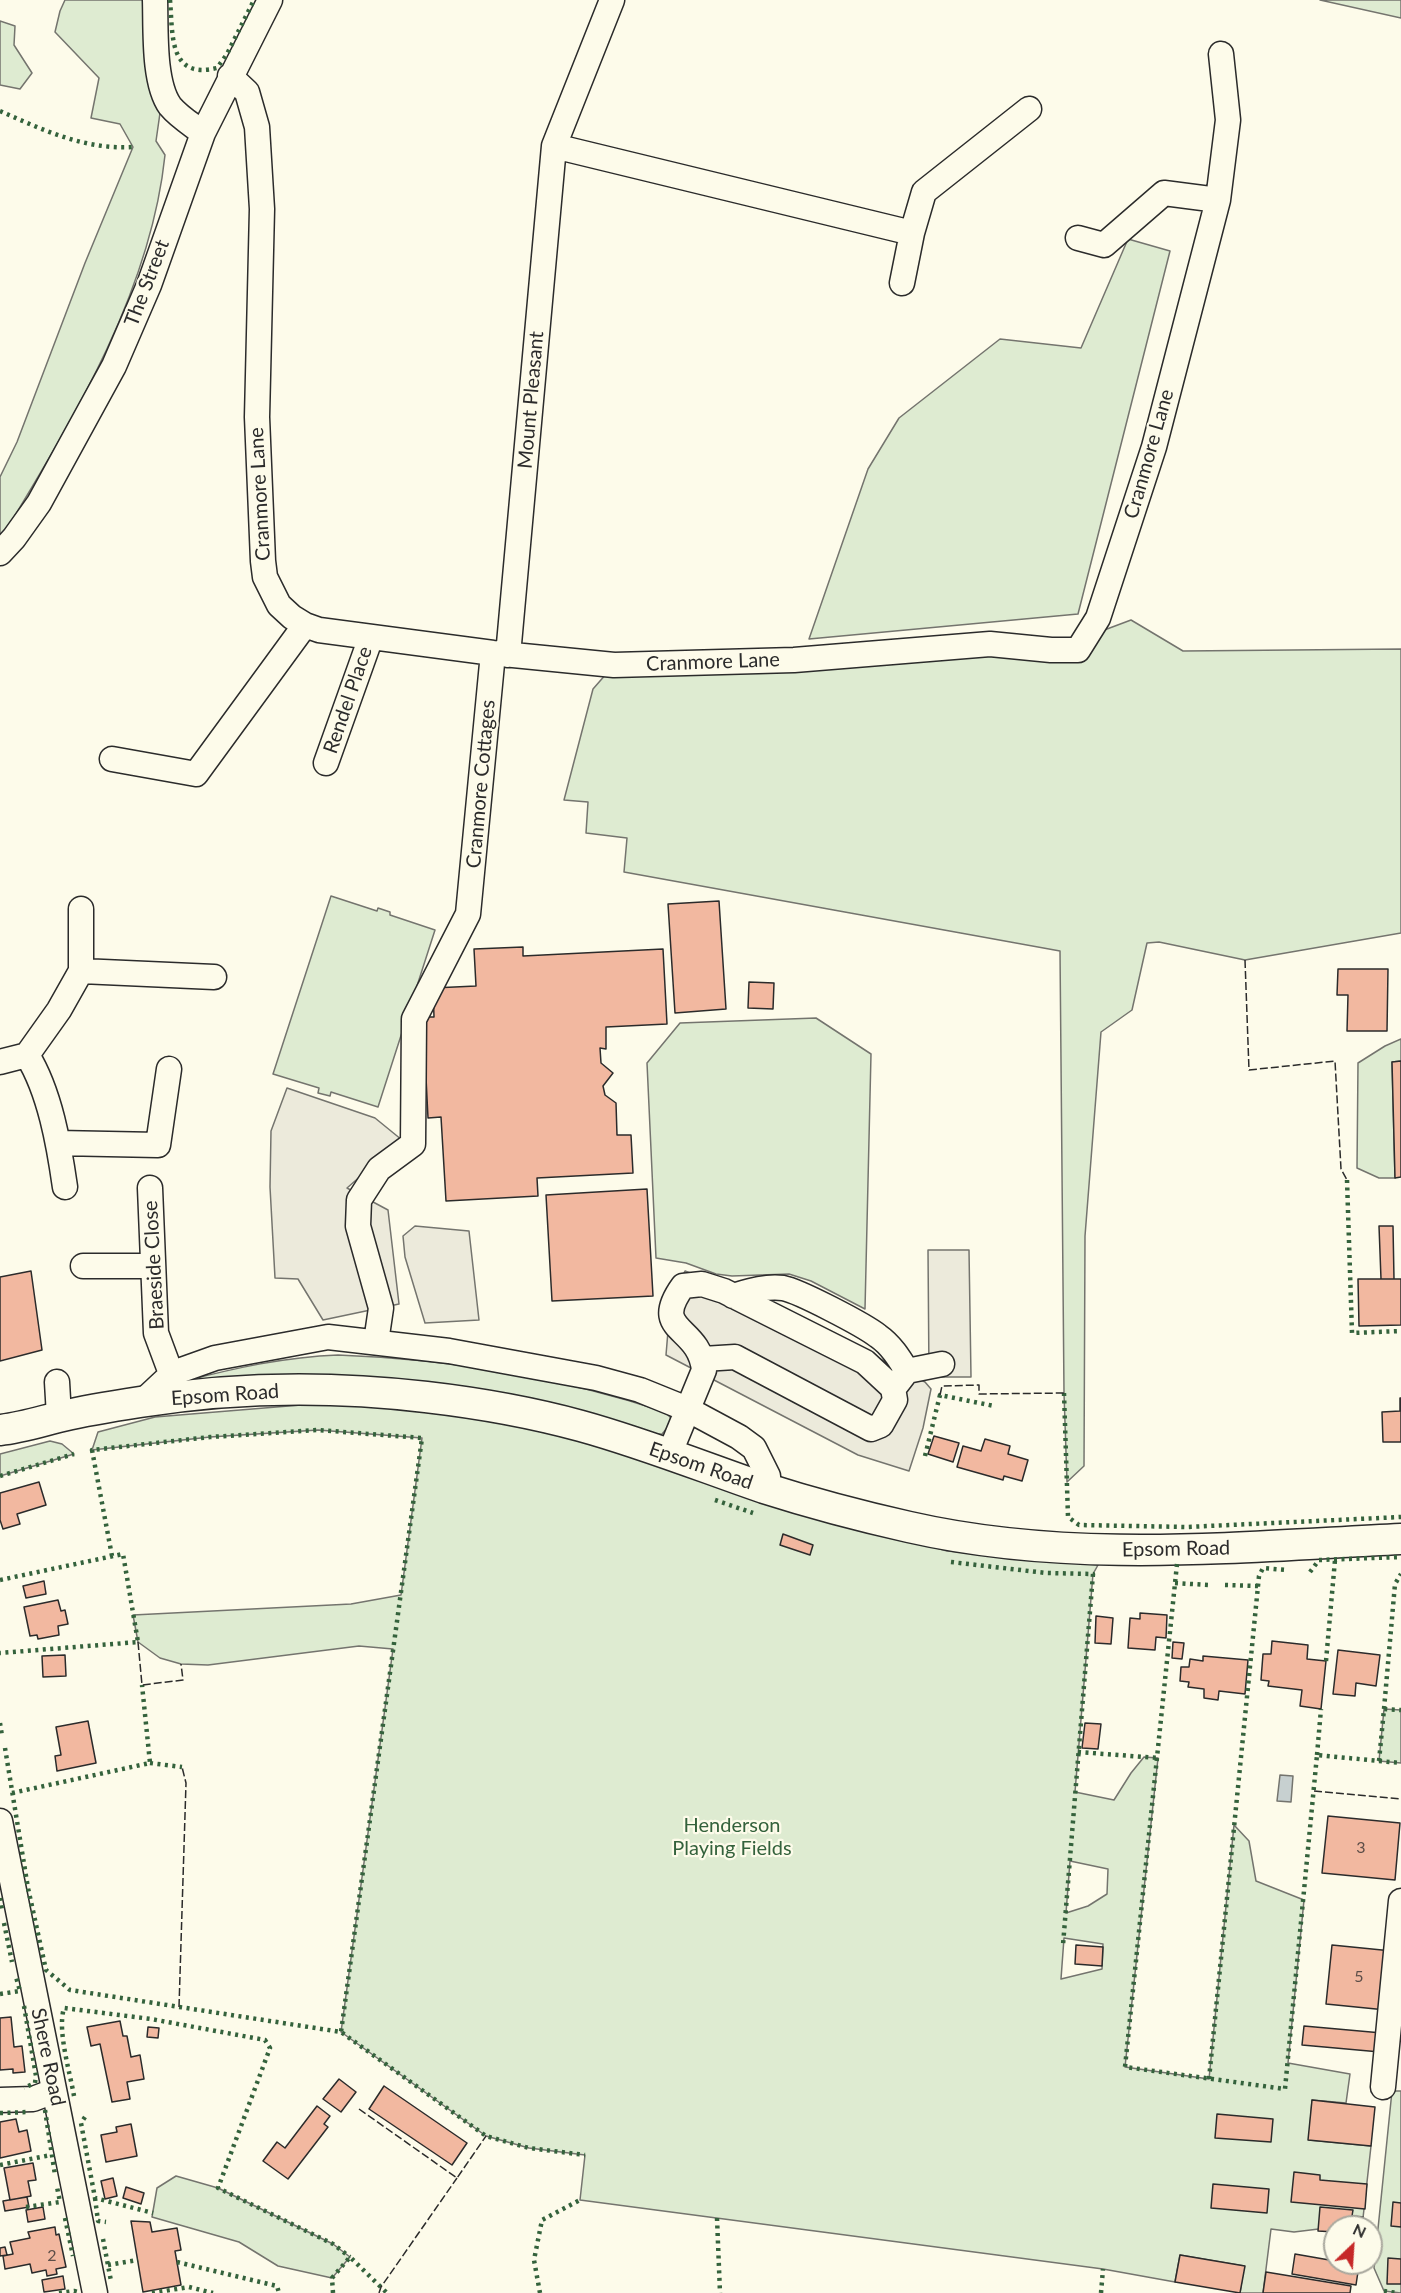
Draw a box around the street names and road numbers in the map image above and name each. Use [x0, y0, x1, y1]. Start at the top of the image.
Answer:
street label: The Street [119, 236, 175, 330]
street label: Mount Pleasant [513, 330, 549, 470]
street label: Cranmore Lane [1119, 386, 1179, 522]
street label: Cranmore Lane [245, 427, 275, 561]
street label: Rendel Place [318, 643, 378, 757]
street label: Cranmore Lane [646, 648, 780, 676]
street label: Cranmore Cottages [462, 699, 500, 869]
street label: Braeside Close [139, 1200, 169, 1330]
street label: Epsom Road [170, 1379, 280, 1411]
street label: Epsom Road [646, 1437, 756, 1495]
street label: Epsom Road [1122, 1536, 1230, 1562]
street label: Shere Road [26, 2006, 70, 2108]

